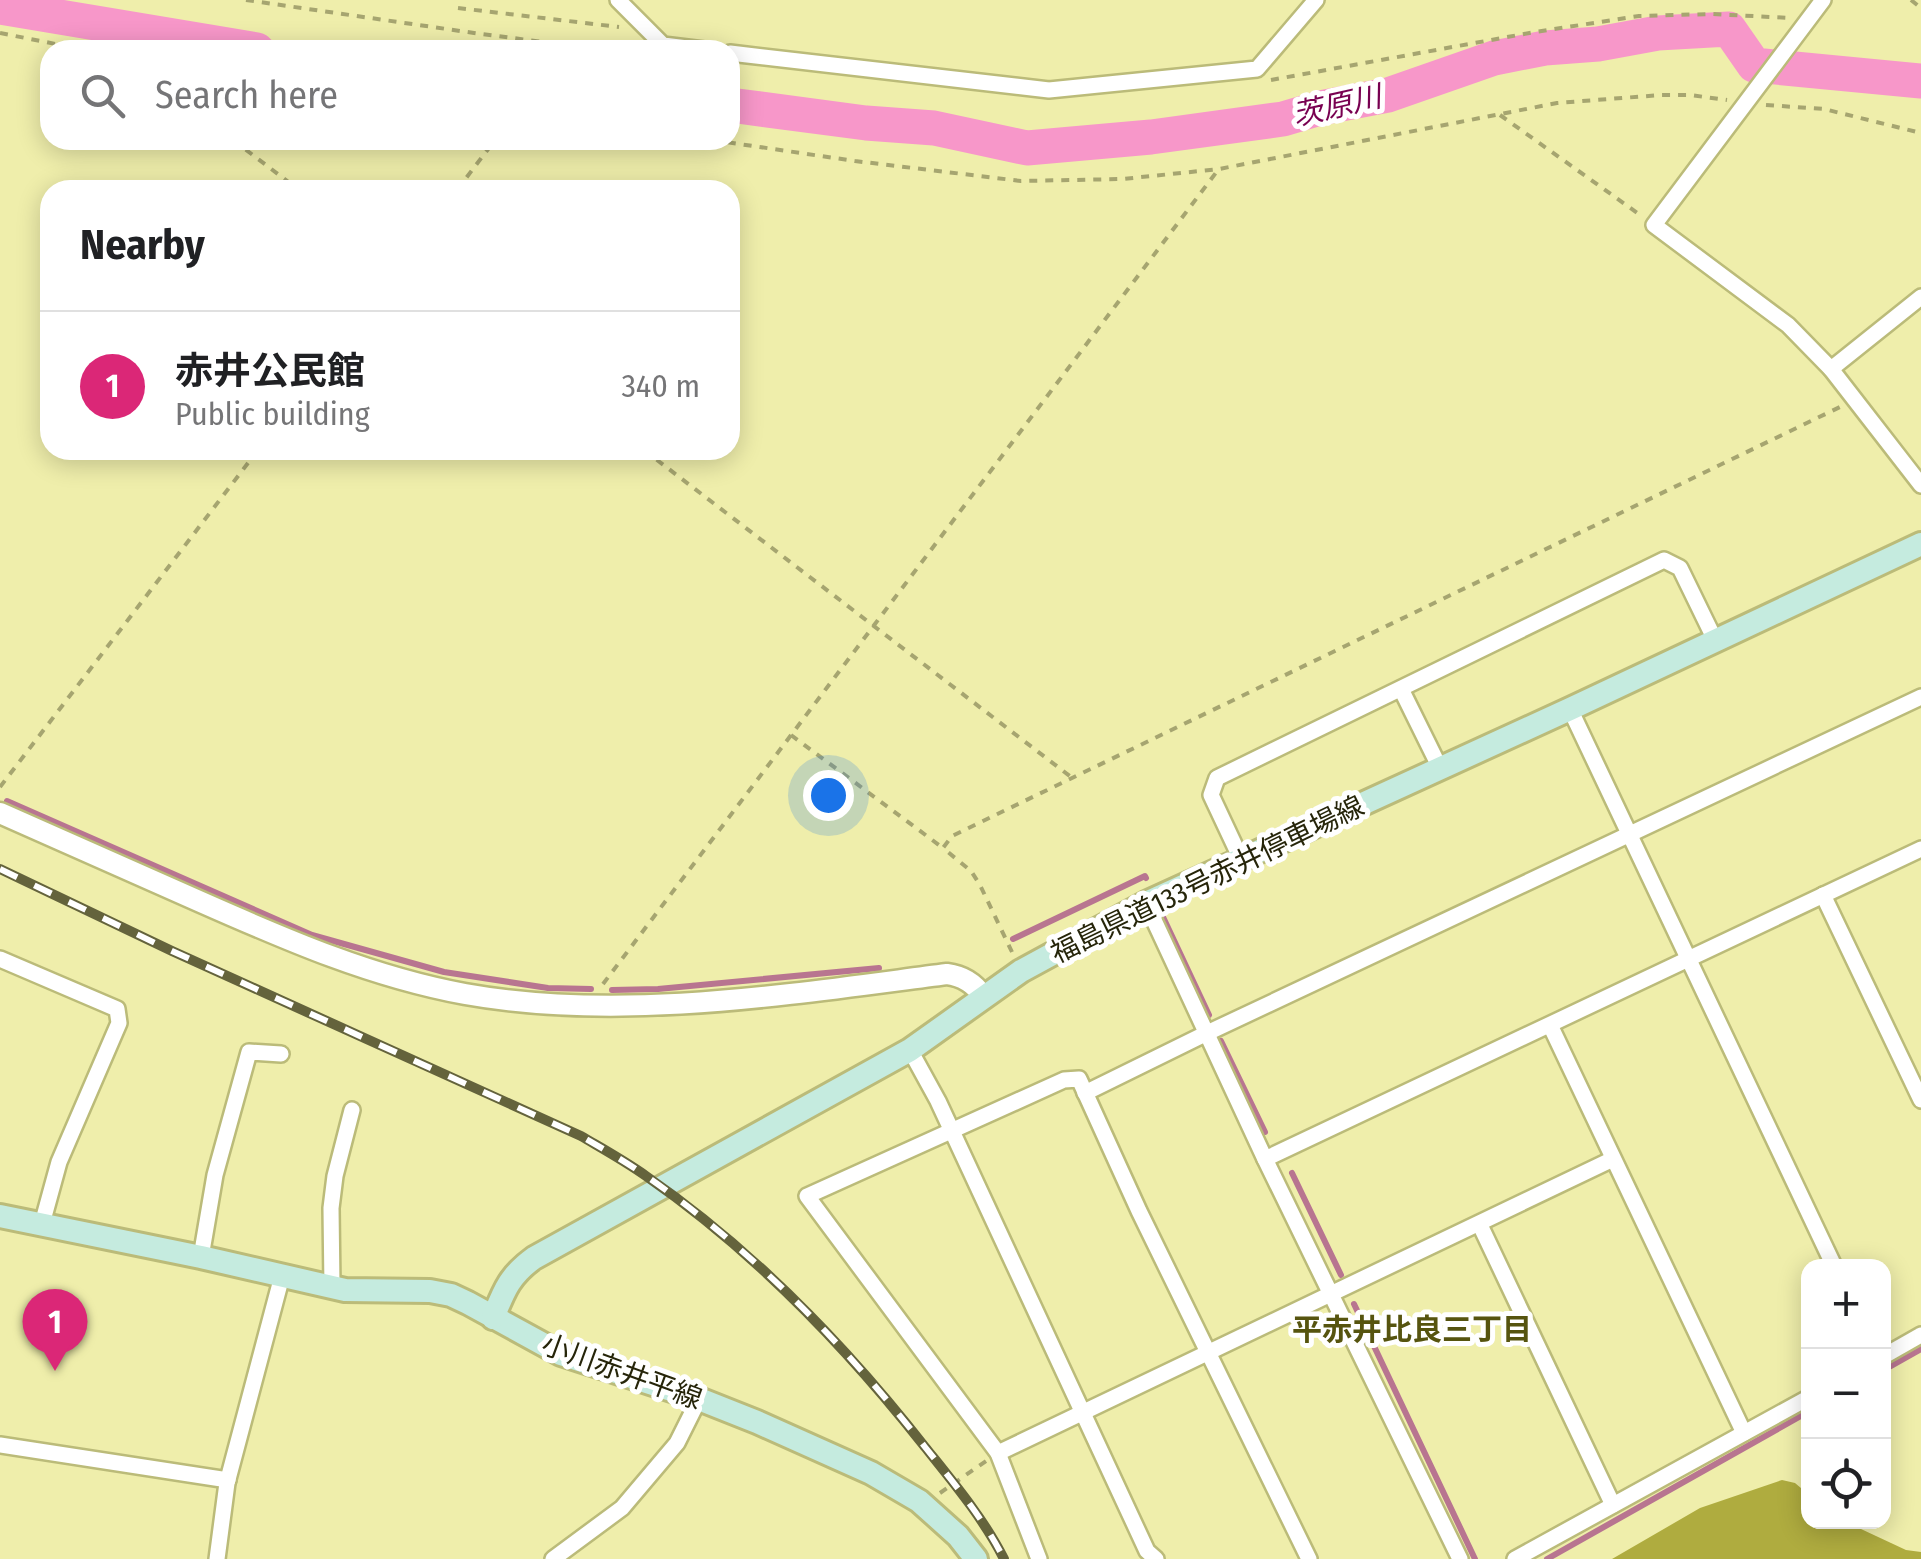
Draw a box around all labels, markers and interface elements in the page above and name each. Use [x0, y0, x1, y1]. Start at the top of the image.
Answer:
search box [40, 40, 740, 150]
icon: search [75, 68, 130, 123]
text: Search here [155, 72, 338, 118]
water label: 茨原川 [1289, 78, 1388, 134]
text: Nearby [80, 220, 205, 270]
text: 赤井公民館 [175, 348, 365, 394]
text: 1 [106, 367, 119, 405]
text: 340 m [621, 367, 700, 405]
text: Public building [175, 395, 370, 433]
your location [803, 770, 854, 821]
street label: 福島県道133号赤井停車場線 [1045, 789, 1369, 970]
map controls [1801, 1259, 1891, 1529]
button: + [1801, 1259, 1891, 1349]
pin: 1 [22, 1288, 88, 1371]
district label: 平赤井比良三丁目 [1292, 1312, 1532, 1348]
street label: 小川赤井平線 [537, 1327, 706, 1416]
button: − [1801, 1349, 1891, 1439]
button: locate [1801, 1439, 1891, 1529]

